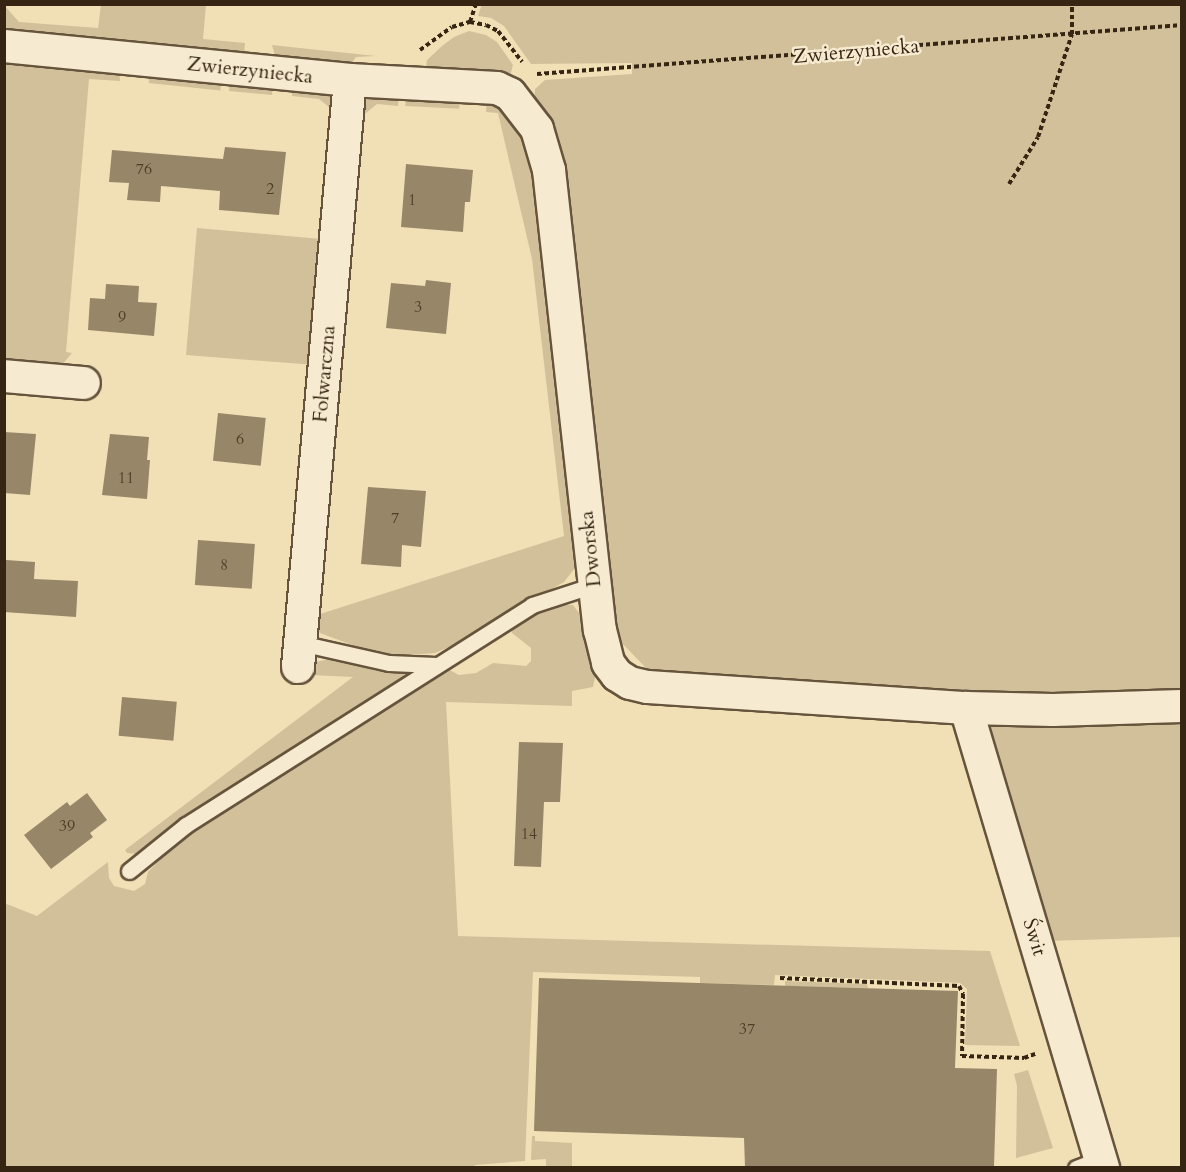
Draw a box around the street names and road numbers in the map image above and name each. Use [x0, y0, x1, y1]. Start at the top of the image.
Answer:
street label: Zwierzyniecka [792, 34, 920, 68]
street label: Zwierzyniecka [186, 51, 314, 89]
street label: Folwarczna [308, 324, 340, 424]
street label: Dworska [574, 510, 606, 588]
street label: Świt [1018, 915, 1052, 959]

